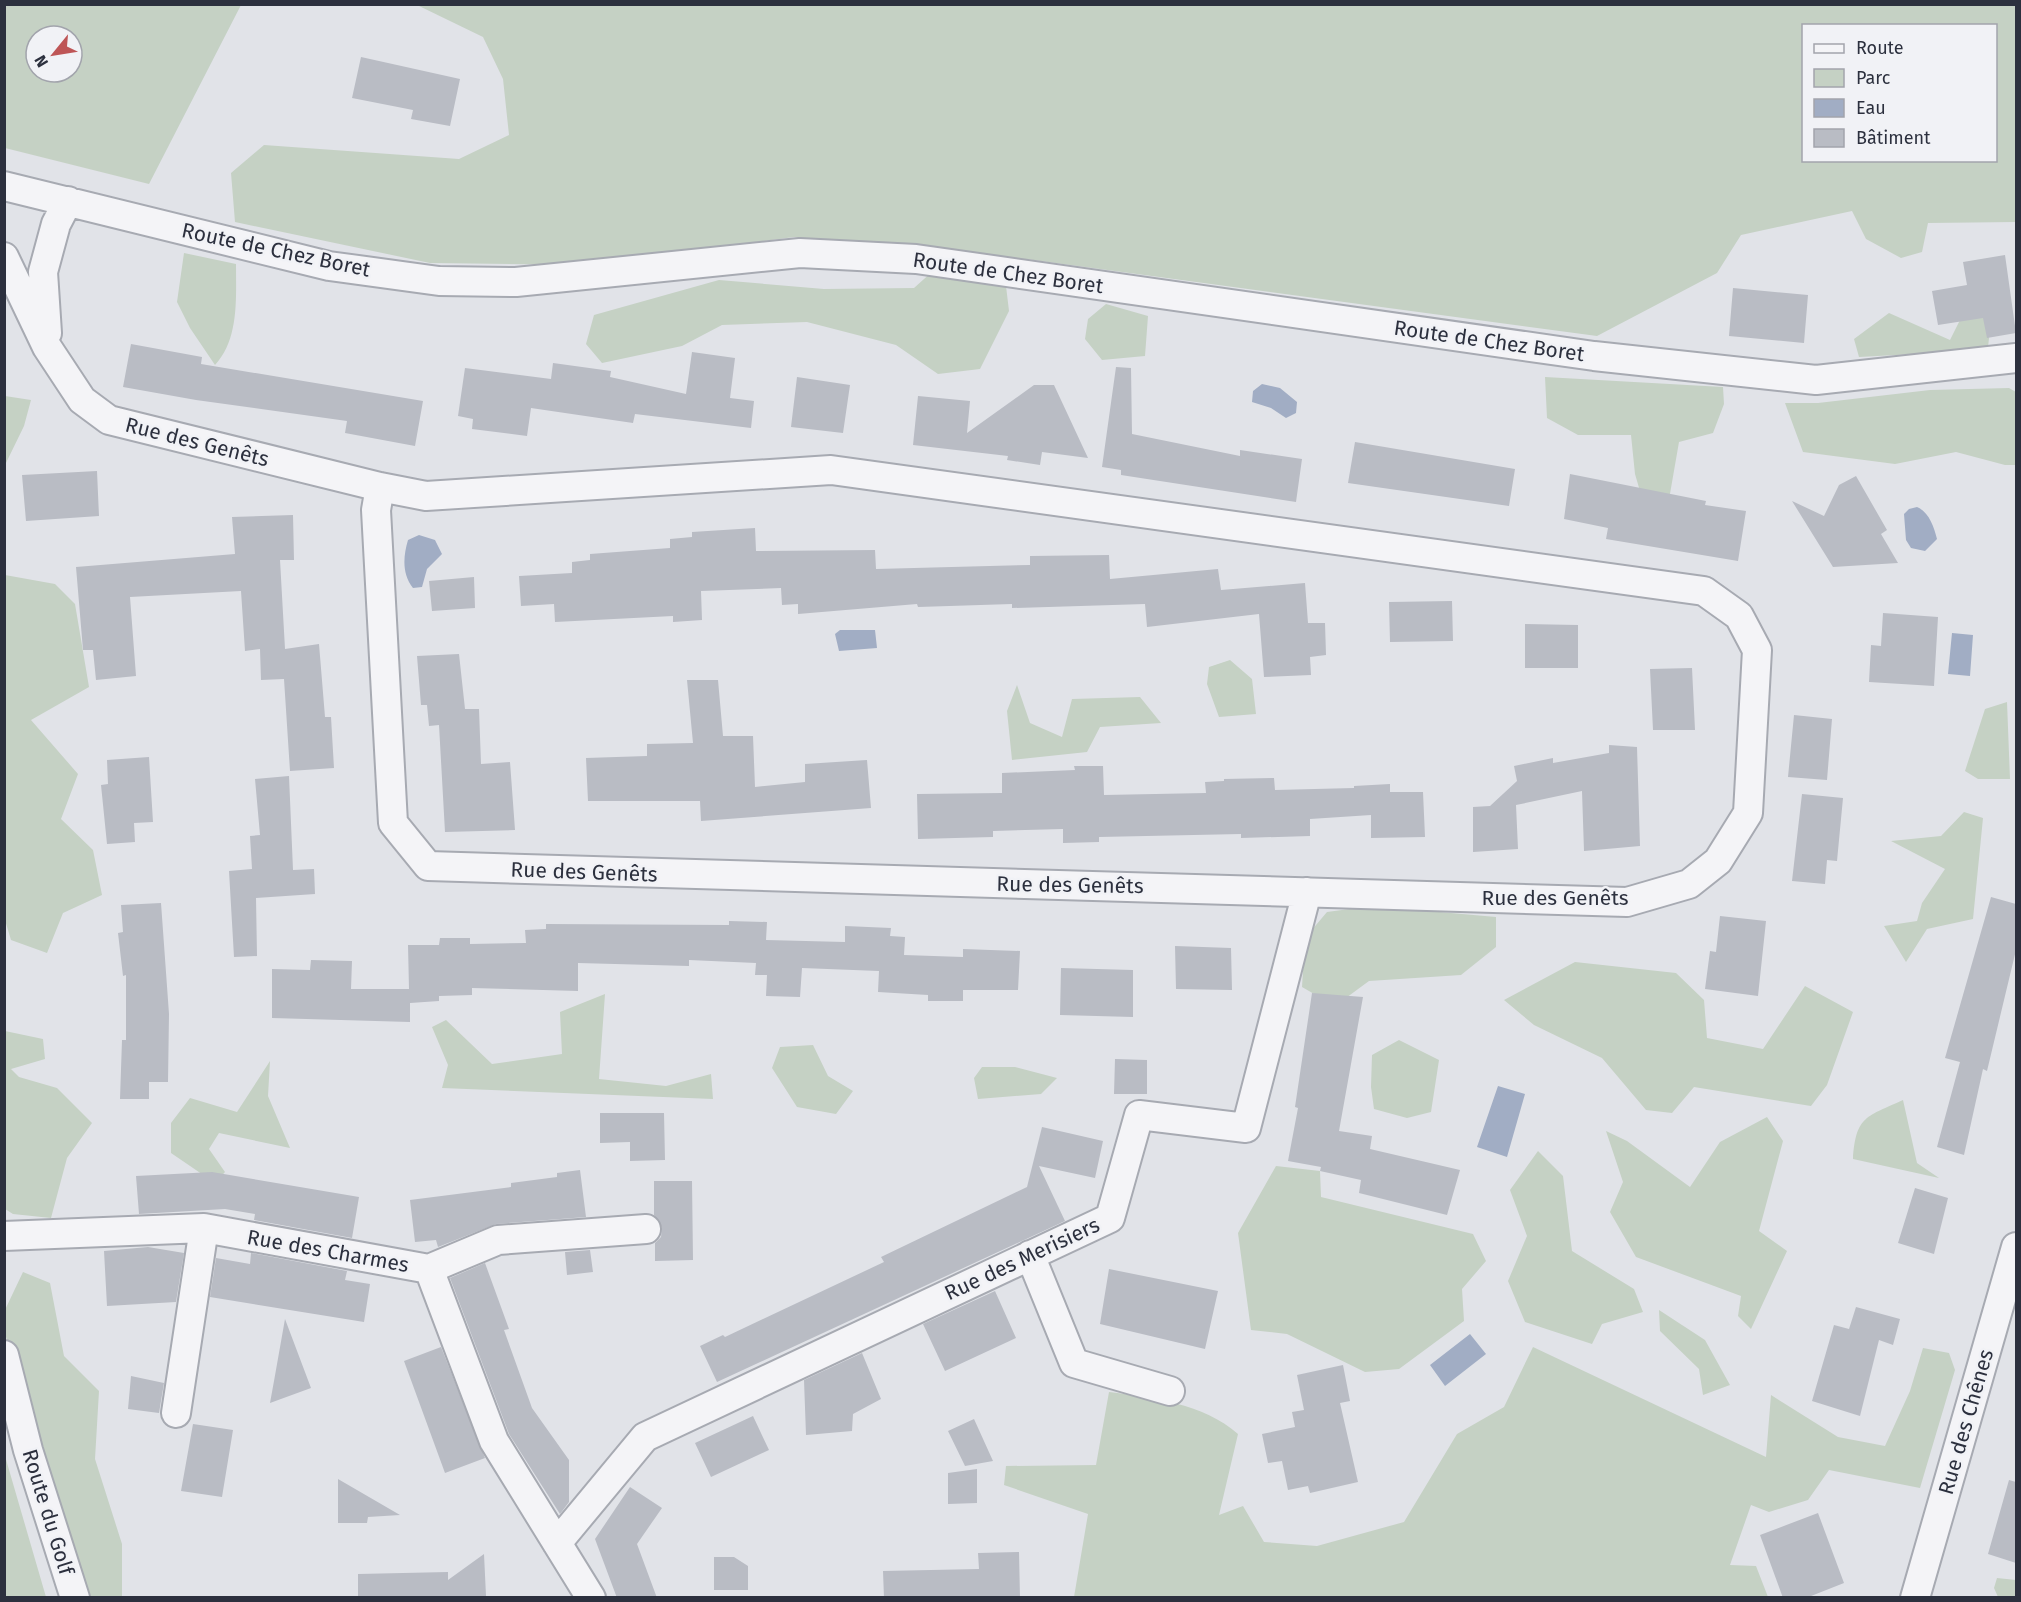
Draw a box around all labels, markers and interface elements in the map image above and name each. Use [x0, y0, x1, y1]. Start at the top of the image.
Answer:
north arrow [24, 24, 84, 84]
legend [1802, 24, 1997, 162]
text: Route [1856, 37, 1904, 59]
text: N [31, 52, 52, 71]
text: Parc [1856, 67, 1891, 89]
text: Eau [1856, 97, 1886, 119]
text: Bâtiment [1856, 127, 1931, 149]
street label: Route de Chez Boret [179, 217, 373, 283]
street label: Route de Chez Boret [911, 247, 1105, 299]
street label: Route de Chez Boret [1392, 315, 1586, 367]
street label: Rue des Genêts [122, 412, 272, 472]
street label: Rue des Genêts [510, 856, 658, 888]
street label: Rue des Genêts [996, 871, 1144, 899]
street label: Rue des Genêts [1481, 885, 1629, 911]
street label: Rue des Merisiers [940, 1212, 1104, 1306]
street label: Rue des Charmes [245, 1224, 411, 1278]
street label: Rue des Chênes [1933, 1346, 1999, 1498]
street label: Route du Golf [17, 1446, 80, 1580]

